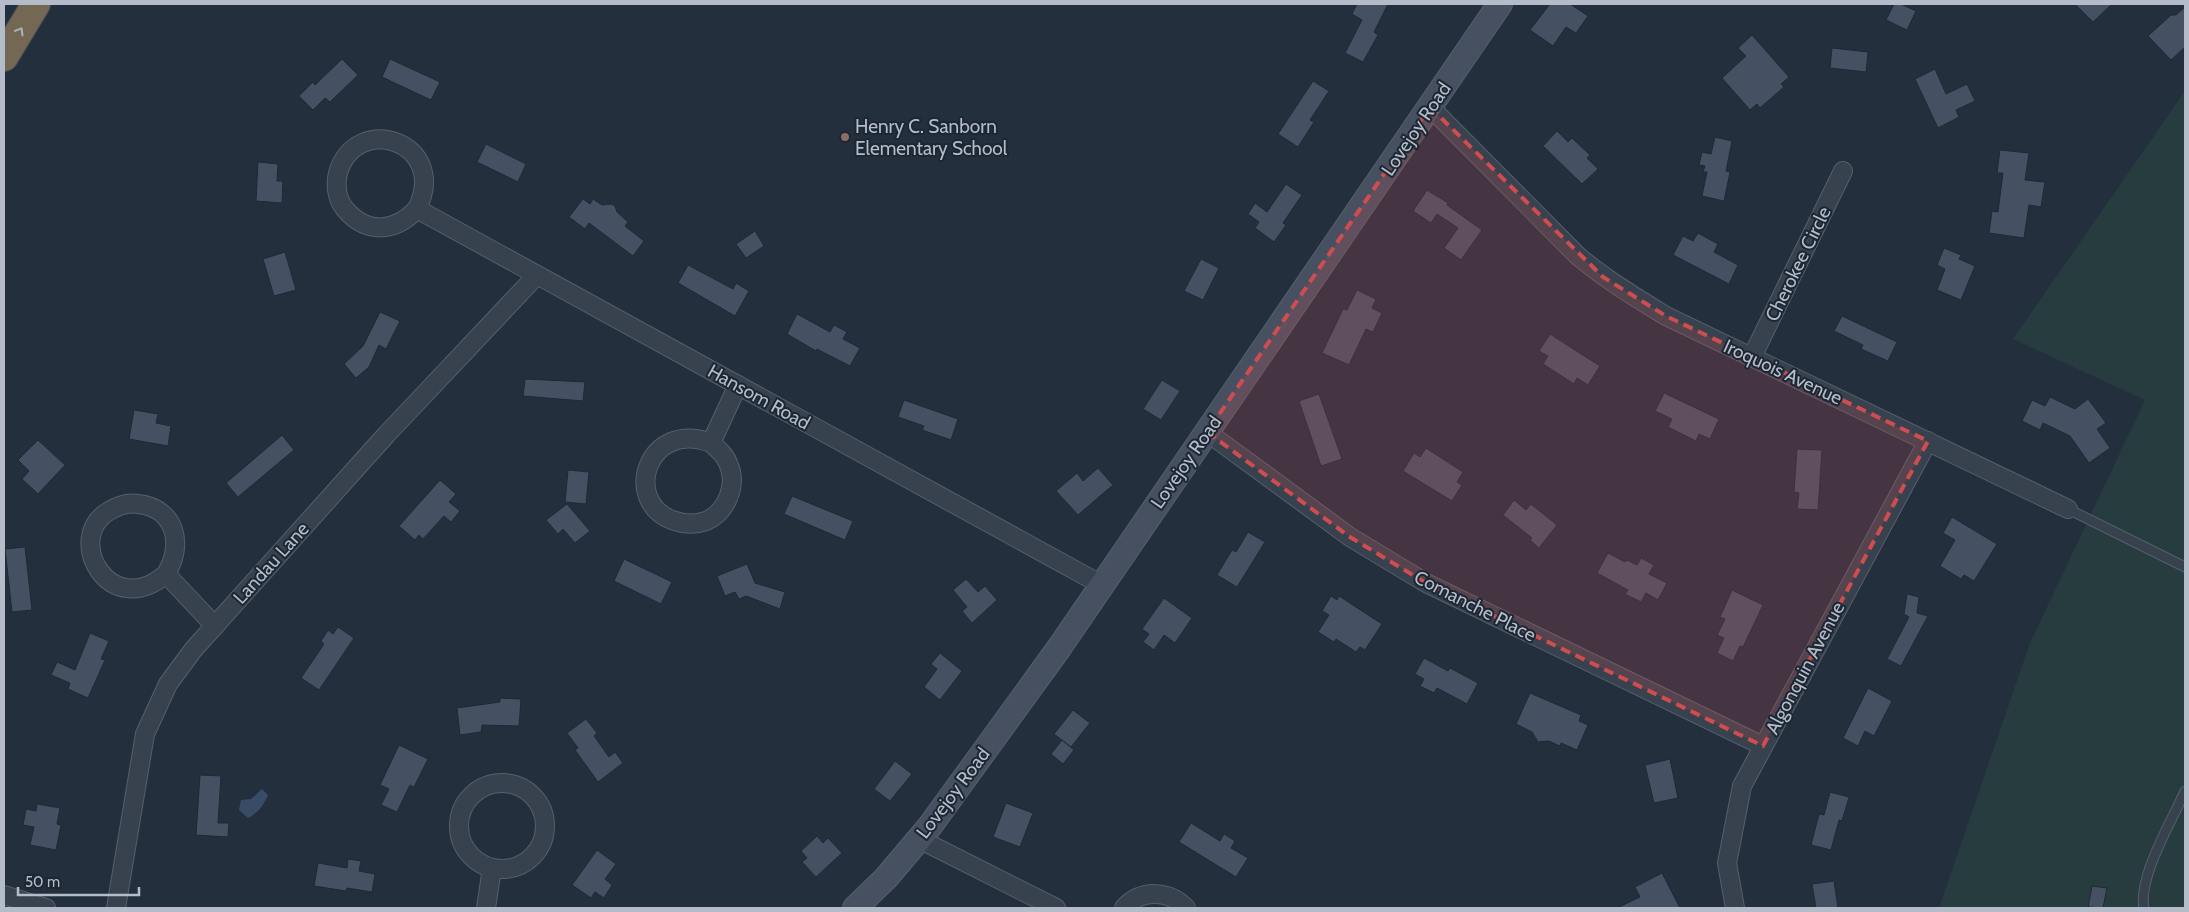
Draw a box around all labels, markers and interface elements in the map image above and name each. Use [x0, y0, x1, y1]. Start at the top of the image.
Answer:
one-way arrow [14, 27, 24, 36]
street label: Lovejoy Road [1376, 78, 1456, 180]
place label: Henry C. Sanborn Elementary School [855, 115, 1008, 160]
marker: Henry C. Sanborn Elementary School [839, 131, 851, 143]
street label: Cherokee Circle [1760, 203, 1836, 325]
street label: Iroquois Avenue [1720, 334, 1846, 410]
street label: Hansom Road [704, 359, 814, 435]
street label: Lovejoy Road [1146, 411, 1226, 513]
street label: Landau Lane [228, 517, 314, 609]
street label: Comanche Place [1410, 565, 1540, 647]
street label: Algonquin Avenue [1761, 598, 1850, 738]
street label: Lovejoy Road [911, 743, 995, 843]
scale bar [18, 864, 139, 896]
text: 50 m [25, 873, 60, 891]

